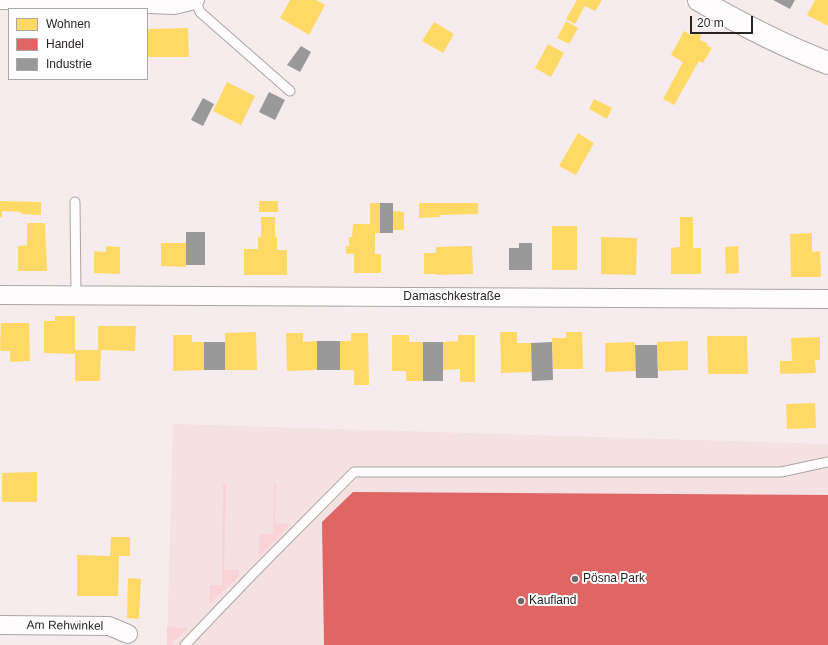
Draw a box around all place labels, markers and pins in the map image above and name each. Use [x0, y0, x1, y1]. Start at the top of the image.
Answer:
place label: Pösna Park [583, 572, 645, 586]
marker: Pösna Park [570, 574, 580, 584]
place label: Kaufland [529, 594, 576, 608]
marker: Kaufland [516, 596, 526, 606]

